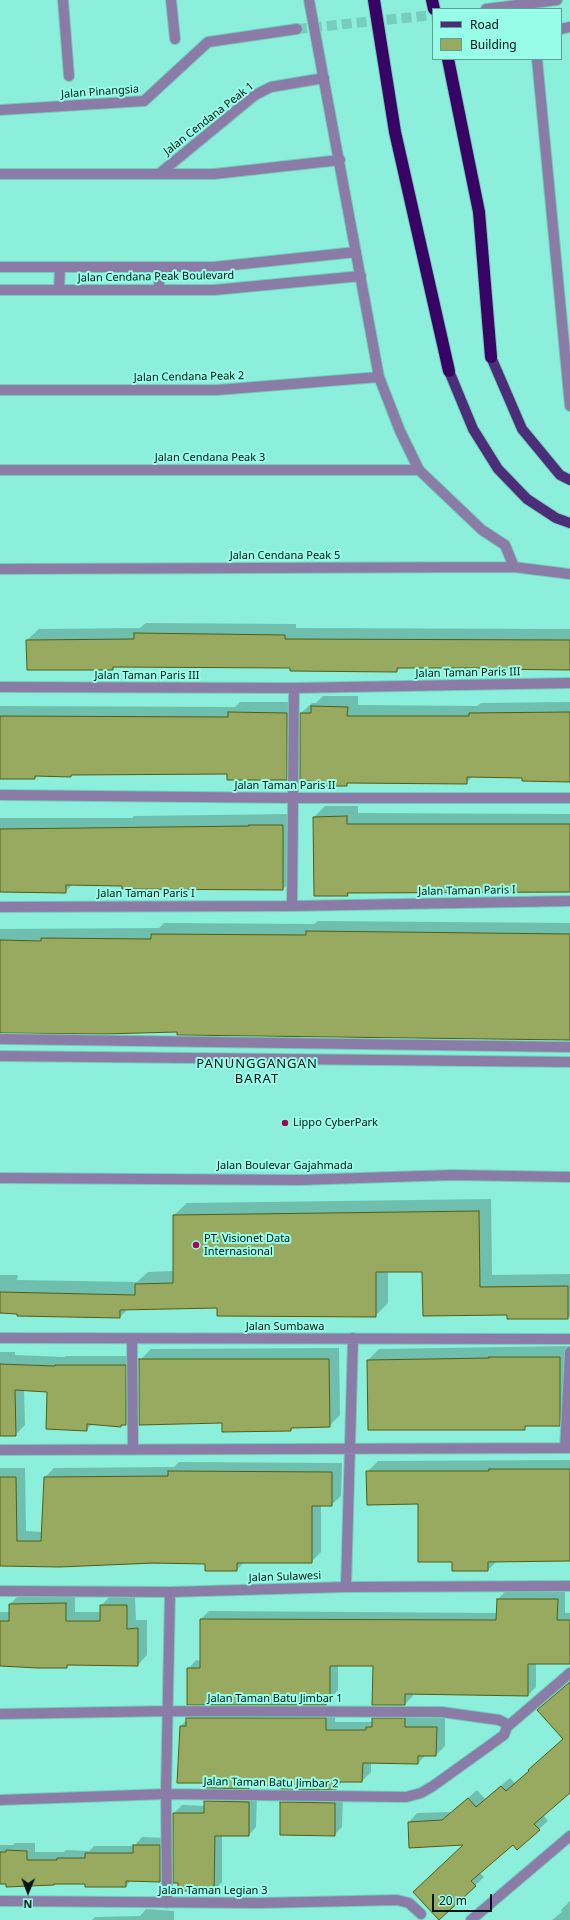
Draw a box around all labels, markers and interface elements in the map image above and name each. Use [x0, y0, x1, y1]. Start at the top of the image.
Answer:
legend [432, 8, 562, 60]
text: Road [470, 16, 499, 33]
text: Building [470, 36, 517, 53]
street label: Jalan Cendana Peak 1 [161, 80, 257, 158]
street label: Jalan Pinangsia [61, 83, 139, 101]
street label: Jalan Cendana Peak Boulevard [78, 269, 234, 285]
street label: Jalan Cendana Peak 2 [134, 369, 244, 385]
street label: Jalan Cendana Peak 3 [155, 451, 265, 465]
street label: Jalan Cendana Peak 5 [230, 549, 340, 563]
street label: Jalan Taman Paris III [415, 665, 521, 681]
street label: Jalan Taman Paris III [95, 669, 199, 683]
street label: Jalan Taman Paris II [234, 779, 336, 793]
street label: Jalan Taman Paris I [418, 884, 516, 898]
street label: Jalan Taman Paris I [97, 887, 195, 901]
district label: PANUNGGANGAN BARAT [196, 1056, 318, 1087]
place label: Lippo CyberPark [293, 1116, 378, 1130]
marker: Lippo CyberPark [280, 1118, 290, 1128]
street label: Jalan Boulevar Gajahmada [217, 1159, 353, 1173]
place label: PT. Visionet Data Internasional [204, 1232, 290, 1258]
marker: PT. Visionet Data Internasional [191, 1240, 201, 1250]
street label: Jalan Sumbawa [246, 1320, 324, 1334]
street label: Jalan Sulawesi [248, 1569, 322, 1585]
street label: Jalan Taman Batu Jimbar 1 [207, 1692, 343, 1706]
street label: Jalan Taman Batu Jimbar 2 [203, 1775, 339, 1791]
north arrow [8, 1872, 48, 1912]
street label: Jalan Taman Legian 3 [158, 1884, 268, 1898]
scale bar [434, 1886, 494, 1912]
text: 20 m [439, 1892, 467, 1909]
text: N [23, 1897, 32, 1912]

